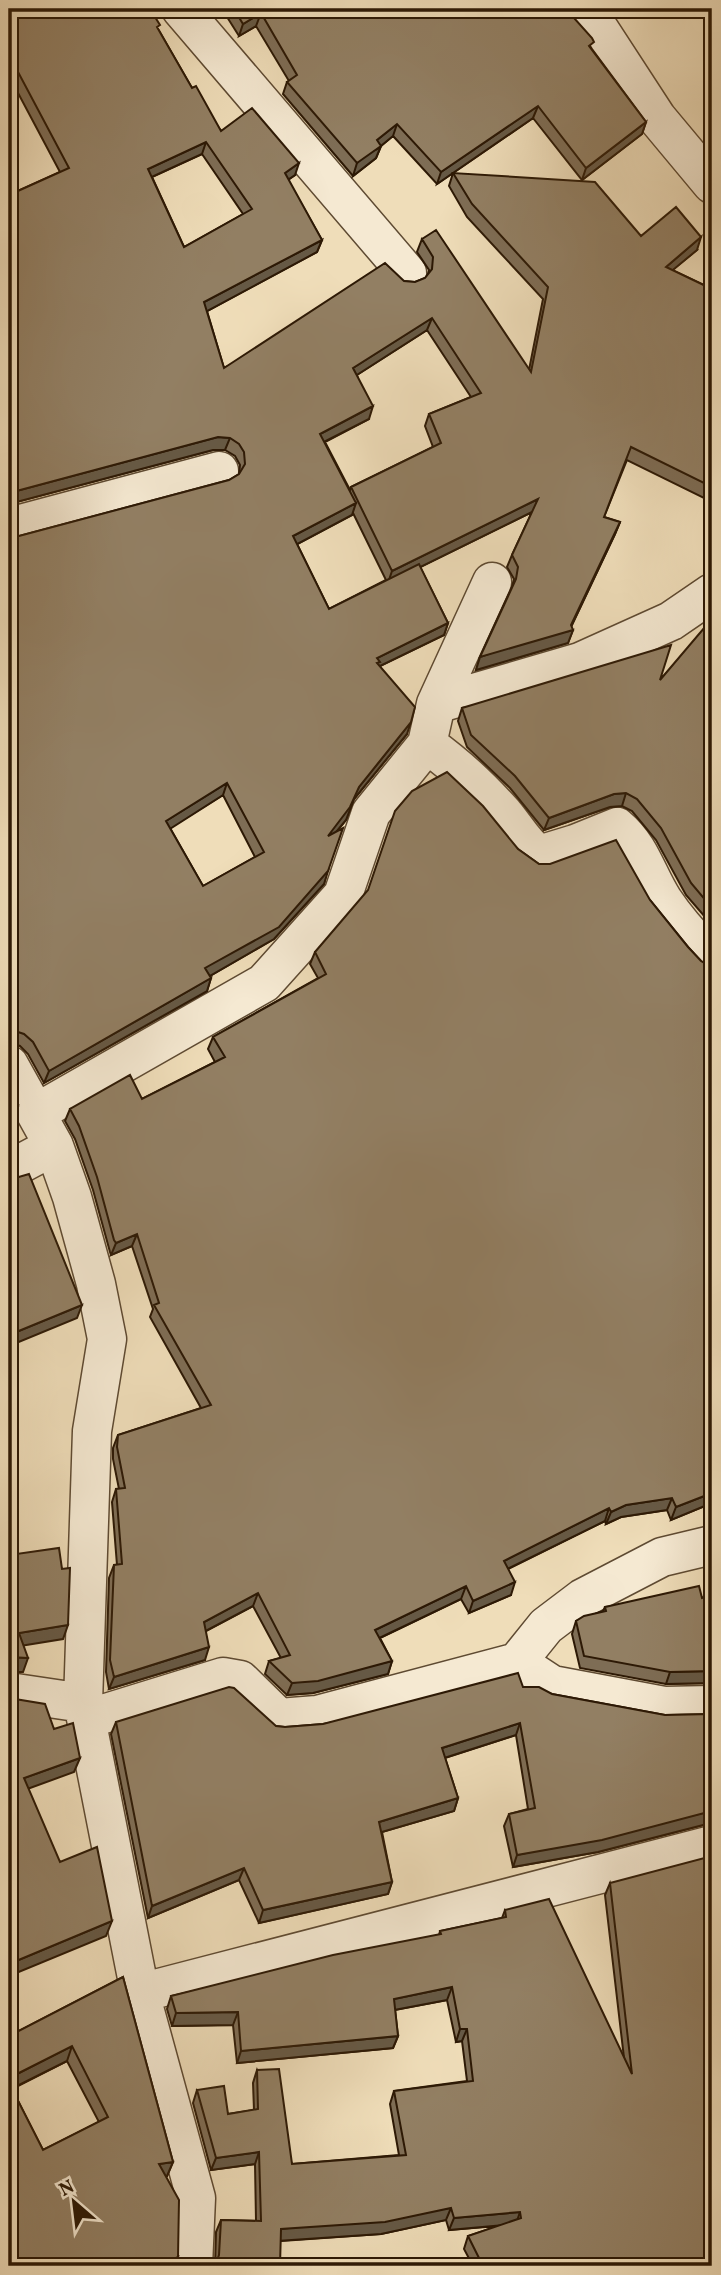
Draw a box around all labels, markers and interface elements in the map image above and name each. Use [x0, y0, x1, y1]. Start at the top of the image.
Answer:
north arrow [38, 2166, 108, 2236]
text: N [55, 2174, 79, 2203]

